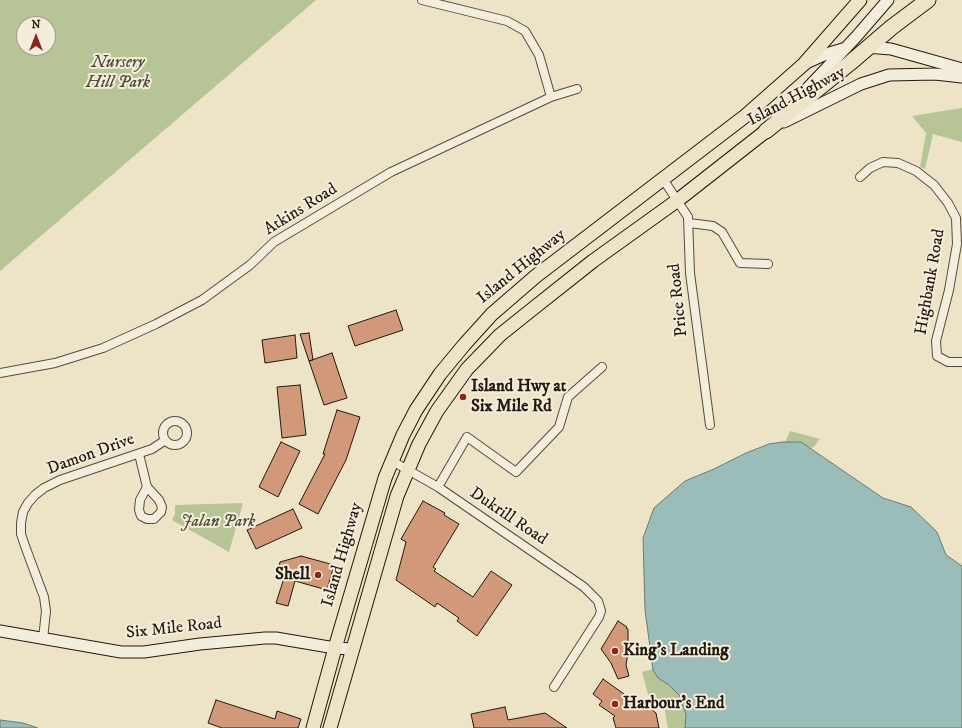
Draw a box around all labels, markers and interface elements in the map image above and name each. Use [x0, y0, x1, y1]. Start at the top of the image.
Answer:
north arrow [16, 16, 56, 56]
text: N [31, 18, 41, 32]
park label: Nursery Hill Park [86, 53, 150, 93]
street label: Island Highway [745, 63, 849, 131]
street label: Atkins Road [261, 179, 341, 241]
street label: Island Highway [474, 225, 570, 309]
street label: Highbank Road [912, 227, 950, 337]
street label: Price Road [665, 262, 693, 338]
place label: Island Hwy at Six Mile Rd [471, 377, 566, 417]
marker: Island Hwy at Six Mile Rd [458, 392, 468, 402]
street label: Damon Drive [45, 430, 137, 480]
street label: Dukrill Road [465, 484, 551, 550]
street label: Island Highway [318, 500, 368, 610]
park label: Jalan Park [181, 512, 255, 532]
place label: Shell [275, 565, 310, 585]
marker: Shell [313, 570, 323, 580]
street label: Six Mile Road [125, 614, 223, 644]
place label: King's Landing [623, 641, 728, 661]
marker: King's Landing [610, 646, 620, 656]
place label: Harbour's End [623, 694, 724, 714]
marker: Harbour's End [610, 699, 620, 709]

